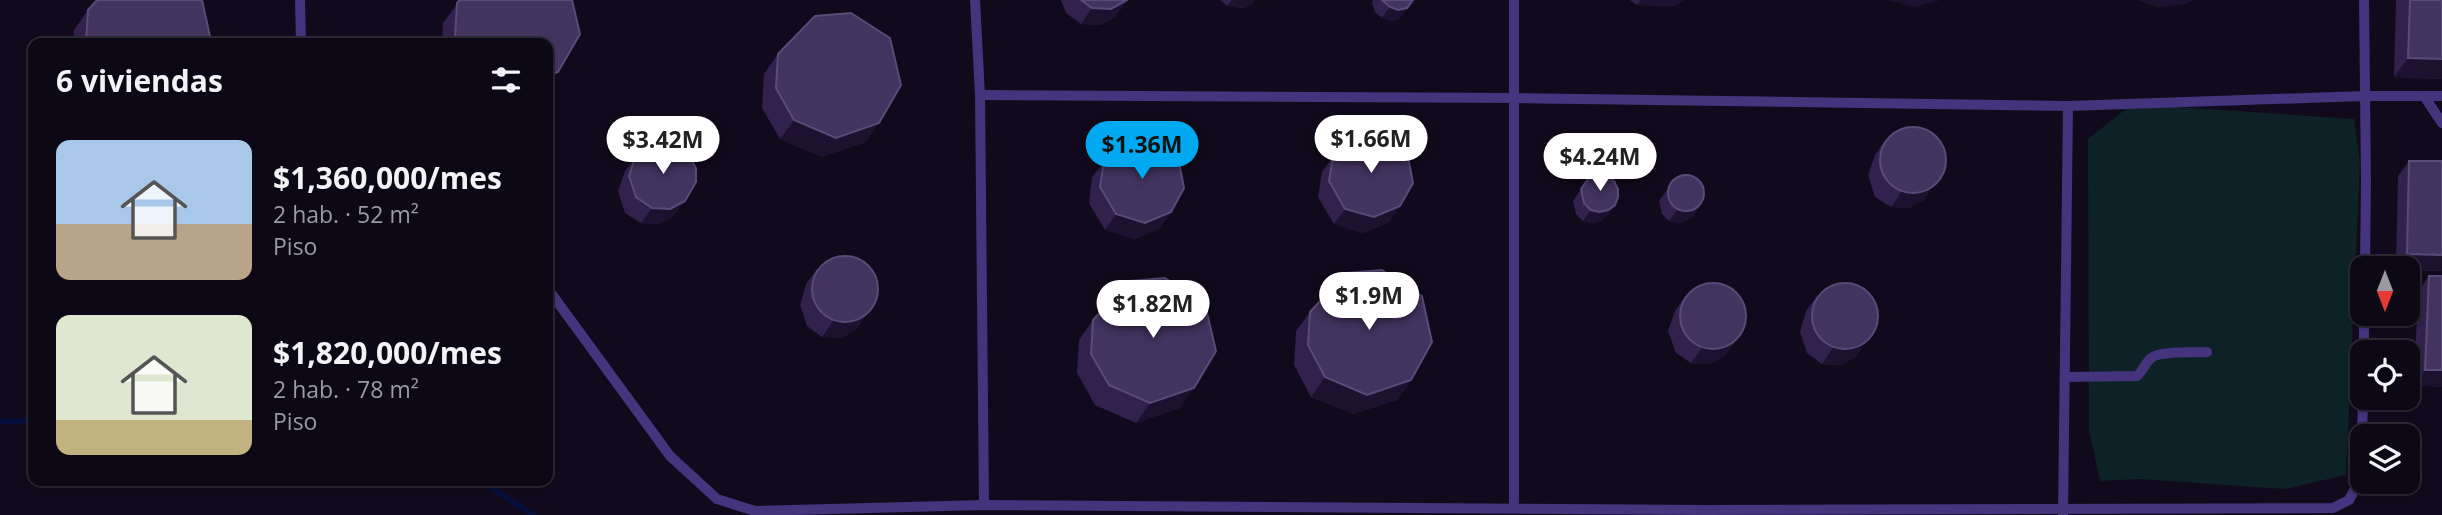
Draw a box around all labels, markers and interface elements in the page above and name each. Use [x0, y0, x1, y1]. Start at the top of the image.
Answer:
text: 6 viviendas [56, 60, 223, 101]
icon: filters [487, 61, 525, 99]
pin: $3.42M [606, 116, 720, 176]
pin: $1.66M [1314, 116, 1428, 175]
pin: $1.36M [1085, 122, 1199, 181]
text: $1.66M [1331, 122, 1411, 154]
text: $3.42M [623, 123, 703, 155]
text: $1.36M [1102, 128, 1182, 160]
pin: $4.24M [1543, 134, 1657, 193]
text: $4.24M [1560, 140, 1640, 172]
text: $1,360,000/mes [273, 157, 502, 198]
icon: home [112, 168, 196, 252]
text: 2 hab. · 52 m² [273, 198, 419, 230]
text: Piso [273, 230, 317, 262]
north arrow [2350, 256, 2420, 326]
map controls [2350, 256, 2420, 494]
pin: $1.9M [1320, 272, 1418, 332]
text: $1.9M [1335, 279, 1403, 311]
pin: $1.82M [1096, 280, 1210, 340]
text: $1.82M [1113, 287, 1193, 319]
text: $1,820,000/mes [273, 332, 502, 373]
button: locate [2350, 340, 2420, 410]
icon: home [112, 343, 196, 427]
text: 2 hab. · 78 m² [273, 373, 419, 405]
text: Piso [273, 405, 317, 437]
button: layers [2350, 424, 2420, 494]

